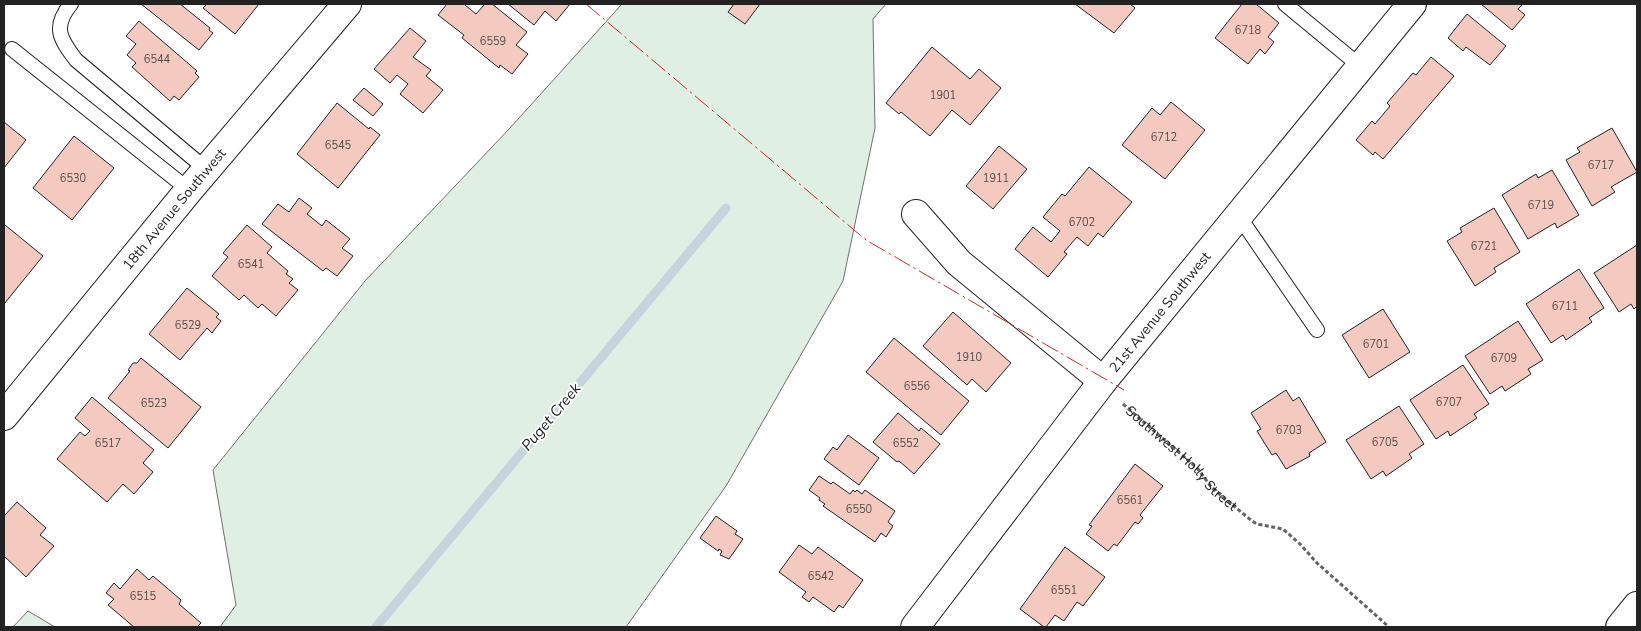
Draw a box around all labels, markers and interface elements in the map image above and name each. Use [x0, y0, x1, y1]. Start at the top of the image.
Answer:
house number: 6718 [1235, 23, 1262, 38]
house number: 6559 [480, 34, 506, 49]
house number: 6544 [144, 52, 171, 67]
house number: 1901 [930, 88, 956, 103]
house number: 6712 [1151, 130, 1177, 145]
house number: 6545 [325, 138, 352, 153]
street label: 18th Avenue Southwest [118, 144, 230, 274]
house number: 6717 [1588, 158, 1614, 173]
house number: 6530 [60, 171, 87, 186]
house number: 1911 [983, 171, 1009, 186]
house number: 6719 [1528, 198, 1554, 213]
house number: 6702 [1069, 215, 1095, 230]
house number: 6721 [1471, 239, 1497, 254]
street label: 21st Avenue Southwest [1104, 247, 1215, 376]
house number: 6541 [238, 257, 264, 272]
house number: 6711 [1552, 299, 1578, 314]
house number: 6529 [175, 318, 201, 333]
house number: 6701 [1363, 337, 1389, 352]
house number: 1910 [956, 350, 983, 365]
house number: 6709 [1491, 351, 1517, 366]
water label: Puget Creek [517, 379, 585, 455]
house number: 6556 [904, 379, 931, 394]
house number: 6707 [1436, 395, 1462, 410]
house number: 6523 [141, 396, 167, 411]
street label: Southwest Holly Street [1122, 401, 1242, 515]
house number: 6703 [1276, 423, 1302, 438]
house number: 6705 [1372, 435, 1399, 450]
house number: 6517 [95, 436, 121, 451]
house number: 6552 [893, 436, 919, 451]
house number: 6561 [1117, 493, 1143, 508]
house number: 6550 [846, 502, 873, 517]
house number: 6542 [808, 569, 834, 584]
house number: 6551 [1051, 583, 1077, 598]
house number: 6515 [130, 589, 157, 604]

